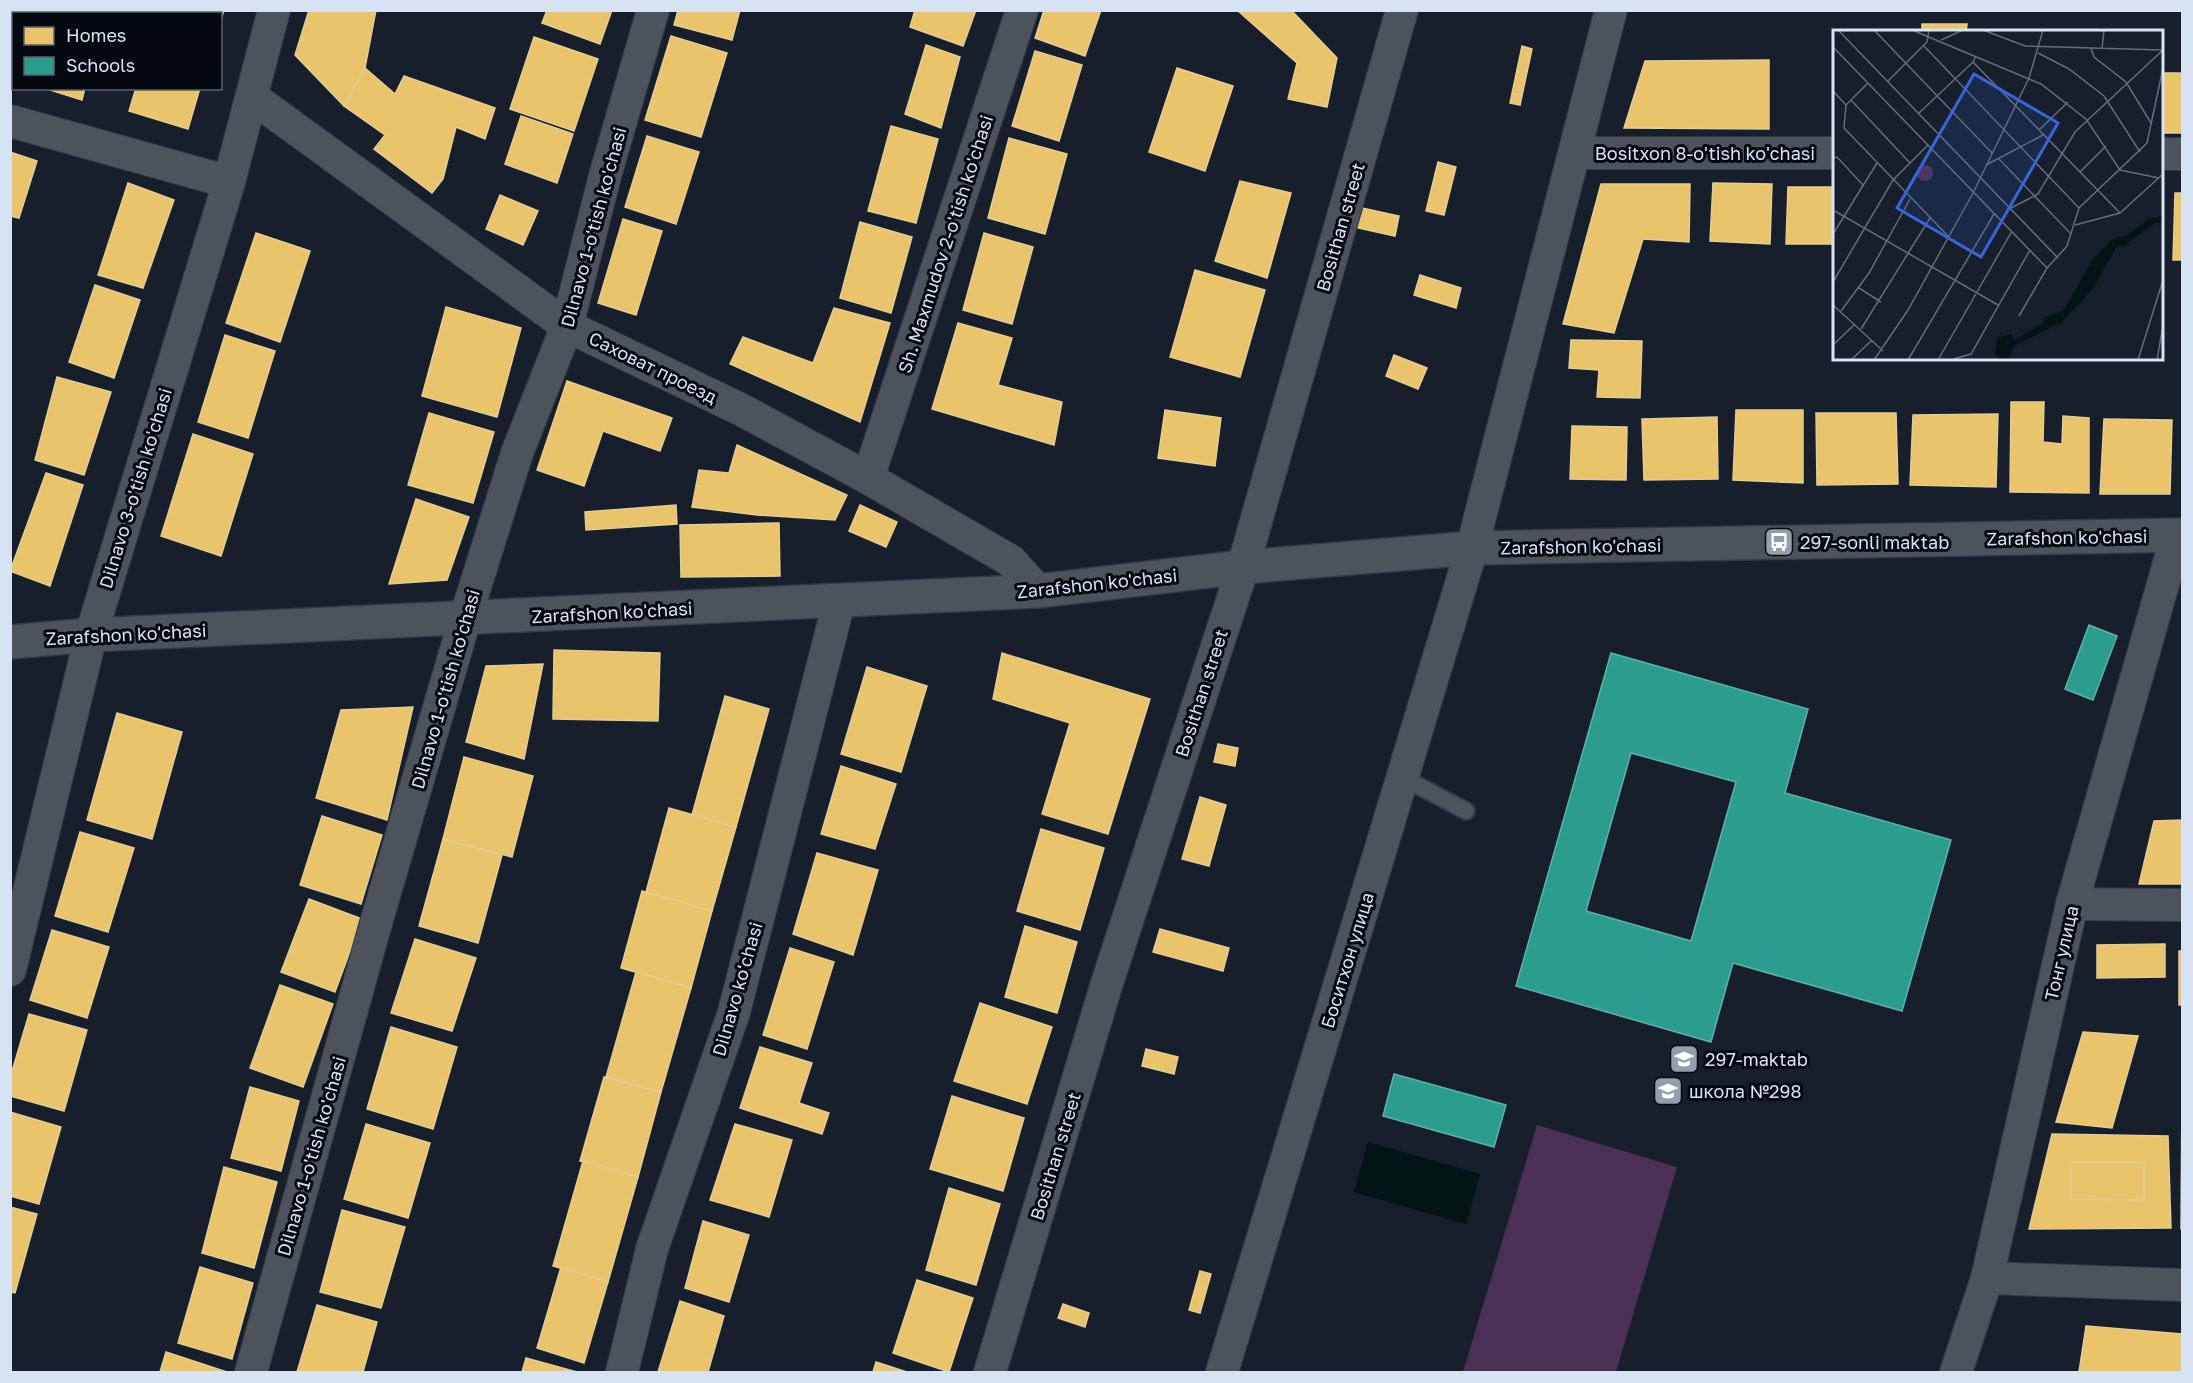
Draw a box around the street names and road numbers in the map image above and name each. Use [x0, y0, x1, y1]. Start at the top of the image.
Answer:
street label: Sh. Maxmudov 2-o'tish ko'chasi [893, 112, 997, 376]
street label: Dilnavo 1-o'tish ko'chasi [556, 124, 630, 330]
street label: Bositxon 8-o'tish ko'chasi [1595, 142, 1815, 164]
street label: Bosithan street [1311, 160, 1369, 294]
street label: Саховат проезд [585, 326, 721, 408]
street label: Dilnavo 3-o'tish ko'chasi [94, 385, 176, 591]
street label: Zarafshon ko'chasi [1986, 525, 2148, 549]
street label: Zarafshon ko'chasi [1500, 534, 1662, 558]
street label: Zarafshon ko'chasi [1016, 564, 1178, 602]
street label: Dilnavo 1-o'tish ko'chasi [406, 587, 484, 791]
street label: Zarafshon ko'chasi [531, 597, 693, 627]
street label: Zarafshon ko'chasi [45, 619, 207, 649]
street label: Bosithan street [1170, 626, 1232, 760]
street label: Боситхон улица [1316, 889, 1378, 1031]
street label: Тонг улица [2039, 903, 2083, 1003]
street label: Dilnavo ko'chasi [707, 919, 767, 1059]
street label: Dilnavo 1-o'tish ko'chasi [272, 1054, 350, 1258]
street label: Bosithan street [1025, 1089, 1085, 1223]

